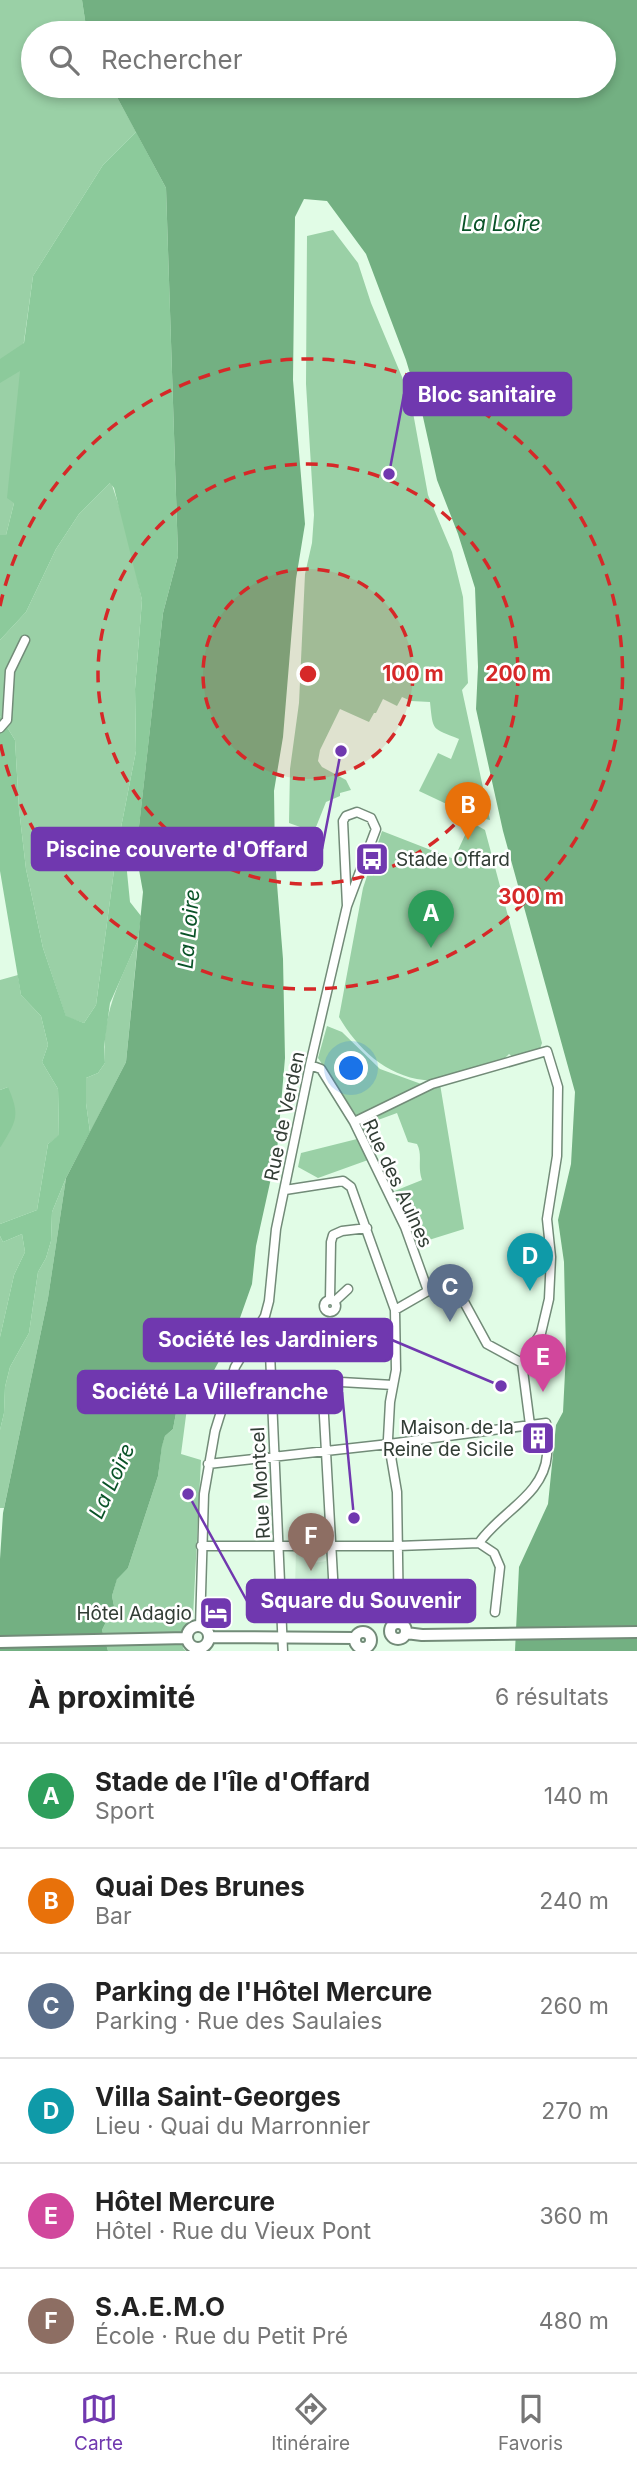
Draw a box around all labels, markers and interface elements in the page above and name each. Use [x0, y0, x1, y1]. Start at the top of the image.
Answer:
search box [21, 21, 616, 98]
icon: search [45, 41, 83, 79]
text: Rechercher [101, 44, 242, 75]
water label: La Loire [461, 211, 541, 236]
callout: Bloc sanitaire [404, 373, 571, 415]
text: Bloc sanitaire [418, 382, 556, 407]
text: 100 m [382, 661, 444, 686]
text: 200 m [485, 661, 551, 686]
centre of rings [296, 662, 320, 686]
pin: B [445, 782, 491, 840]
callout: Piscine couverte d'Offard [32, 828, 322, 870]
text: Piscine couverte d'Offard [46, 837, 308, 862]
bus stop icon: Stade Offard [353, 840, 391, 878]
place label: Stade Offard [396, 848, 510, 871]
text: 300 m [498, 884, 564, 909]
water label: La Loire [173, 888, 204, 970]
pin: A [408, 890, 454, 948]
street label: Rue de Verden [260, 1049, 309, 1183]
your location [334, 1051, 368, 1085]
street label: Rue des Aulnes [358, 1115, 437, 1251]
pin: D [507, 1233, 553, 1291]
pin: C [427, 1264, 473, 1322]
callout: Société les Jardiniers [144, 1319, 392, 1361]
text: Société les Jardiniers [158, 1327, 378, 1352]
pin: E [520, 1334, 566, 1392]
callout: Société La Villefranche [78, 1371, 342, 1413]
text: Société La Villefranche [92, 1379, 328, 1404]
place label: Maison de la Reine de Sicile [383, 1416, 514, 1461]
building icon: Maison de la Reine de Sicile [519, 1419, 557, 1457]
street label: Rue Montcel [246, 1426, 275, 1540]
water label: La Loire [83, 1439, 140, 1522]
pin: F [288, 1513, 334, 1571]
callout: Square du Souvenir [247, 1580, 475, 1622]
text: Square du Souvenir [261, 1588, 462, 1613]
hotel icon: Hôtel Adagio [197, 1594, 235, 1632]
place label: Hôtel Adagio [76, 1602, 192, 1625]
text: À proximité [28, 1679, 195, 1715]
text: 6 résultats [495, 1683, 609, 1711]
text: Stade de l'île d'Offard [95, 1766, 370, 1797]
text: A [42, 1782, 60, 1810]
text: 140 m [544, 1782, 609, 1810]
text: Sport [95, 1797, 154, 1825]
text: Quai Des Brunes [95, 1871, 305, 1902]
text: B [43, 1887, 59, 1915]
text: 240 m [539, 1887, 609, 1915]
text: Bar [95, 1902, 132, 1930]
text: Parking de l'Hôtel Mercure [95, 1976, 432, 2007]
text: C [42, 1992, 60, 2020]
text: 260 m [540, 1992, 609, 2020]
text: Parking · Rue des Saulaies [95, 2007, 382, 2035]
text: Villa Saint-Georges [95, 2081, 341, 2112]
text: D [43, 2097, 59, 2125]
text: 270 m [541, 2097, 609, 2125]
text: Lieu · Quai du Marronnier [95, 2112, 370, 2140]
text: Hôtel Mercure [95, 2186, 275, 2217]
text: E [44, 2202, 58, 2230]
text: 360 m [539, 2202, 609, 2230]
text: Hôtel · Rue du Vieux Pont [95, 2217, 371, 2245]
text: S.A.E.M.O [95, 2291, 225, 2322]
text: F [44, 2307, 58, 2335]
text: 480 m [539, 2307, 609, 2335]
text: École · Rue du Petit Pré [95, 2322, 348, 2350]
tab: Carte [74, 2390, 123, 2455]
tab: Itinéraire [271, 2390, 350, 2455]
tab: Favoris [498, 2390, 563, 2455]

